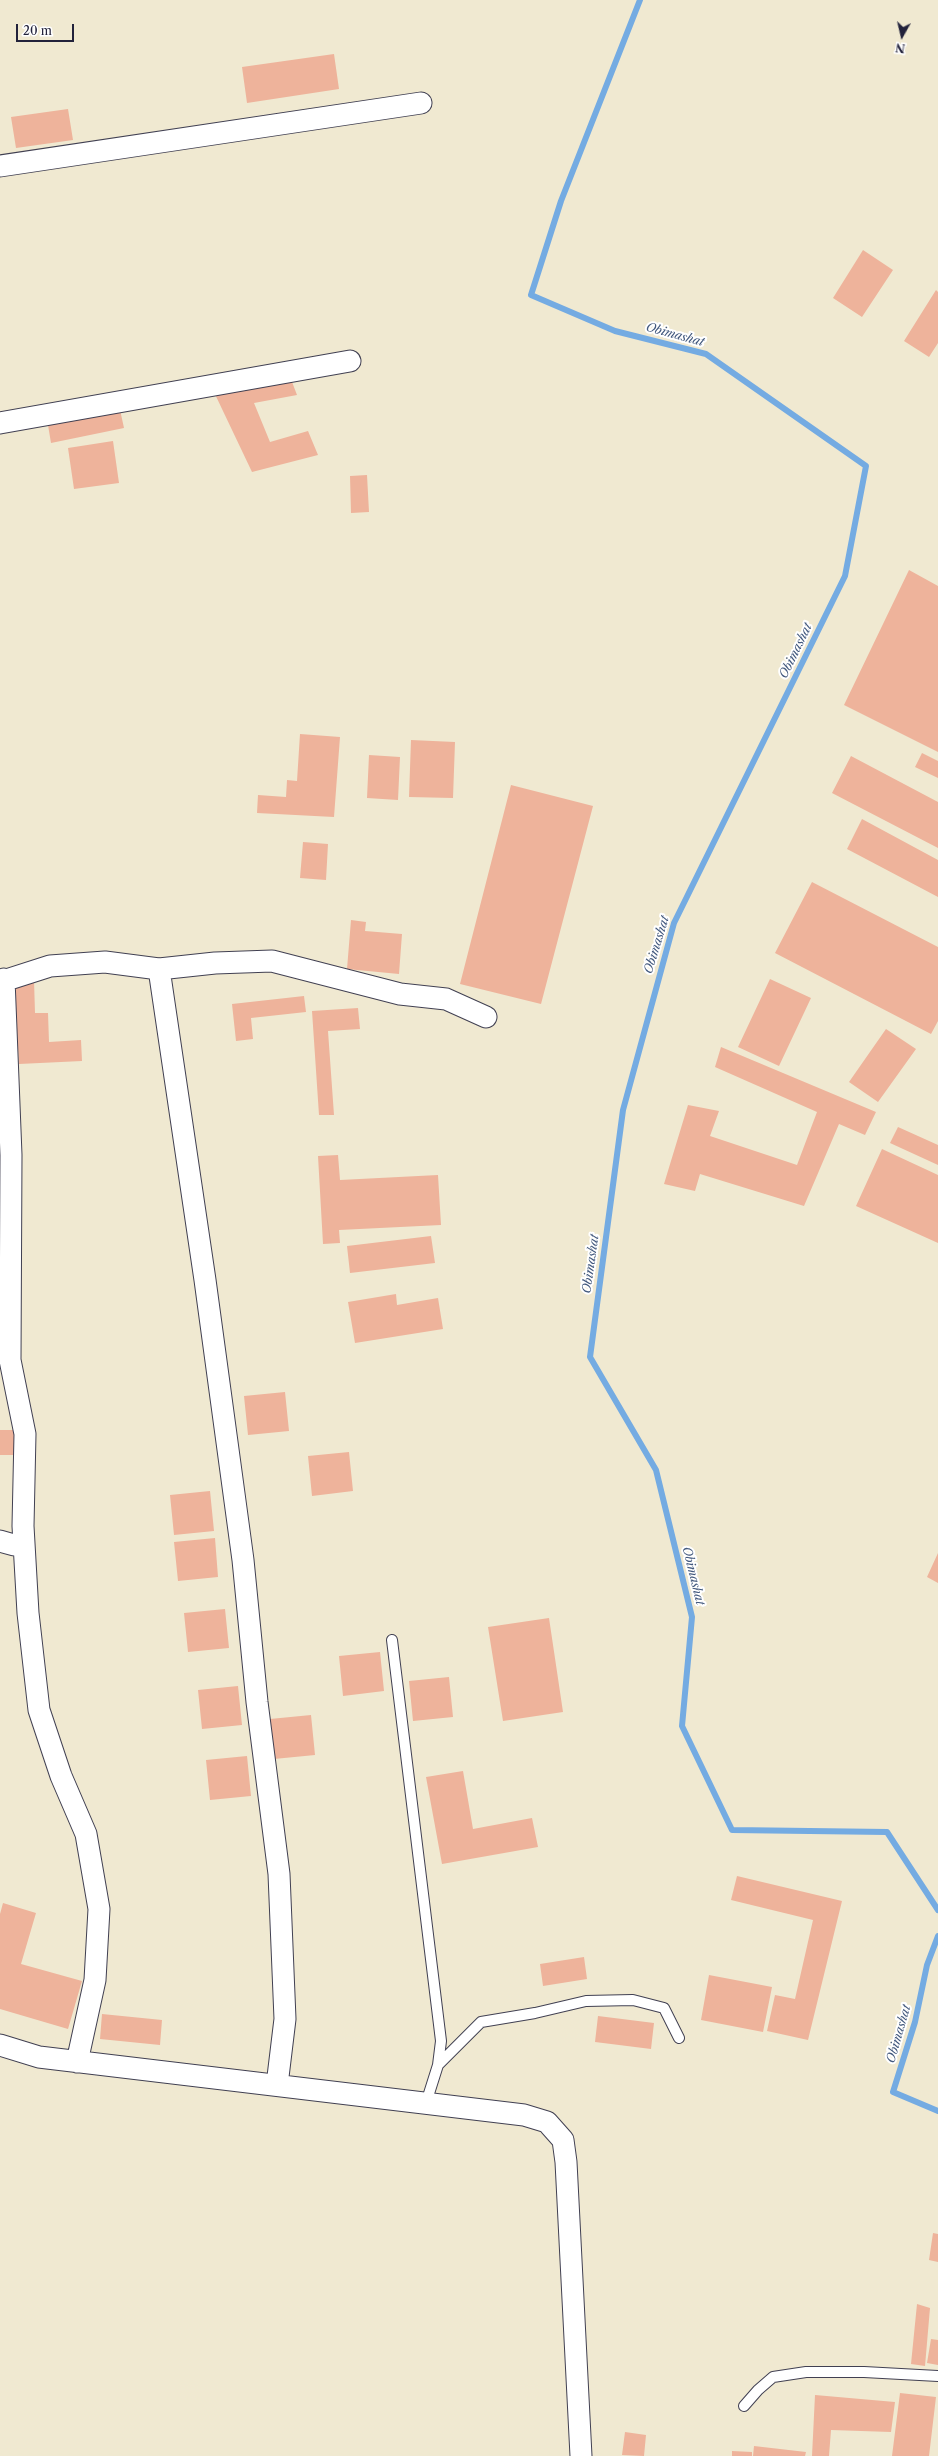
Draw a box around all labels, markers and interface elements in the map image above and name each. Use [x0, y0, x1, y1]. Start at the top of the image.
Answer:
scale bar [18, 16, 76, 42]
north arrow [882, 16, 922, 56]
text: 20 m [23, 23, 52, 38]
text: N [895, 40, 906, 55]
water label: Obimashat [644, 320, 706, 350]
water label: Obimashat [776, 621, 816, 681]
water label: Obimashat [641, 914, 673, 976]
water label: Obimashat [580, 1233, 602, 1295]
water label: Obimashat [679, 1545, 707, 1607]
water label: Obimashat [884, 2003, 914, 2065]

